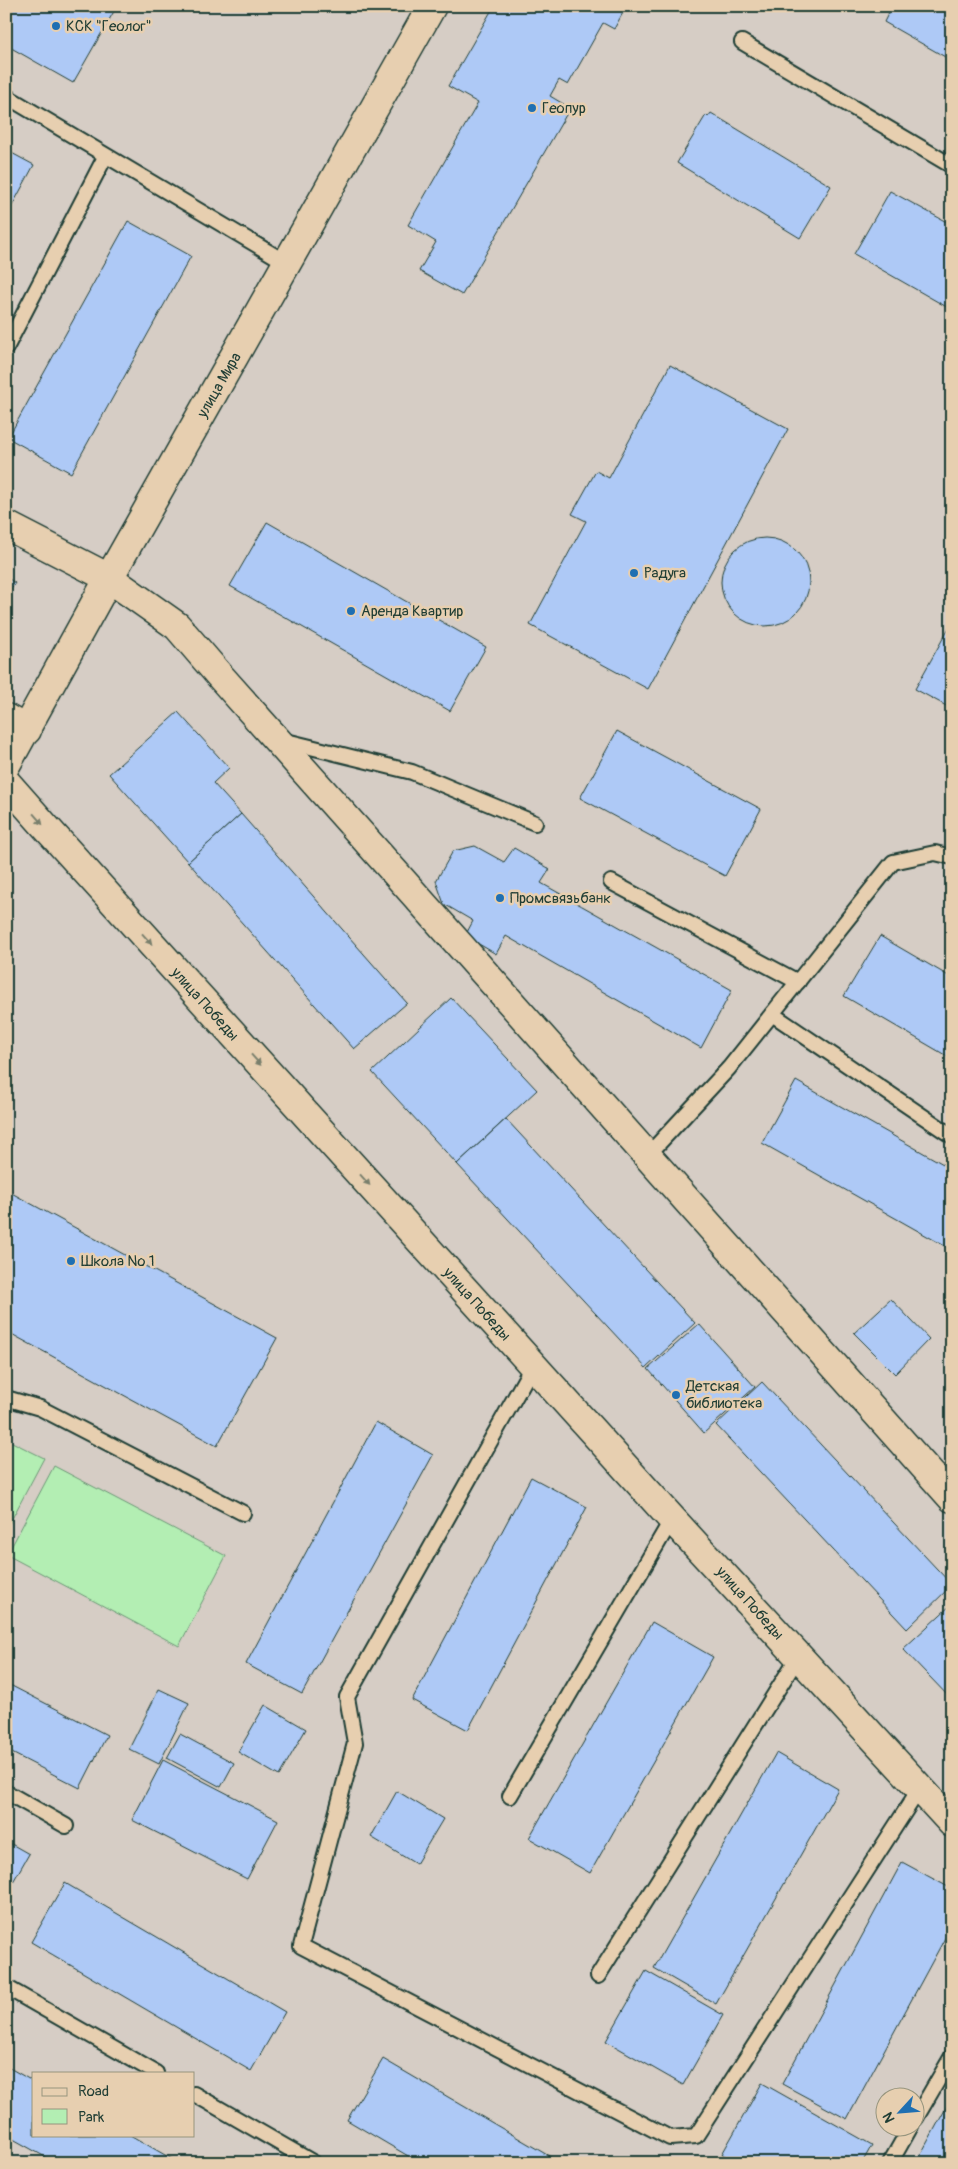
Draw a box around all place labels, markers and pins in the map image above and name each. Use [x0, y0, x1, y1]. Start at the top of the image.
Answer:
place label: КСК "Геолог" [66, 17, 152, 36]
marker: КСК "Геолог" [50, 20, 62, 32]
place label: Геопур [542, 99, 586, 118]
marker: Геопур [526, 102, 538, 114]
place label: Радуга [644, 564, 686, 583]
marker: Радуга [628, 567, 640, 579]
place label: Аренда Квартир [361, 602, 463, 621]
marker: Аренда Квартир [345, 605, 357, 617]
place label: Промсвязьбанк [510, 889, 611, 908]
marker: Промсвязьбанк [494, 892, 506, 904]
place label: Школа № 1 [81, 1252, 155, 1271]
marker: Школа № 1 [65, 1255, 77, 1267]
place label: Детская библиотека [685, 1377, 762, 1413]
marker: Детская библиотека [670, 1389, 682, 1401]

